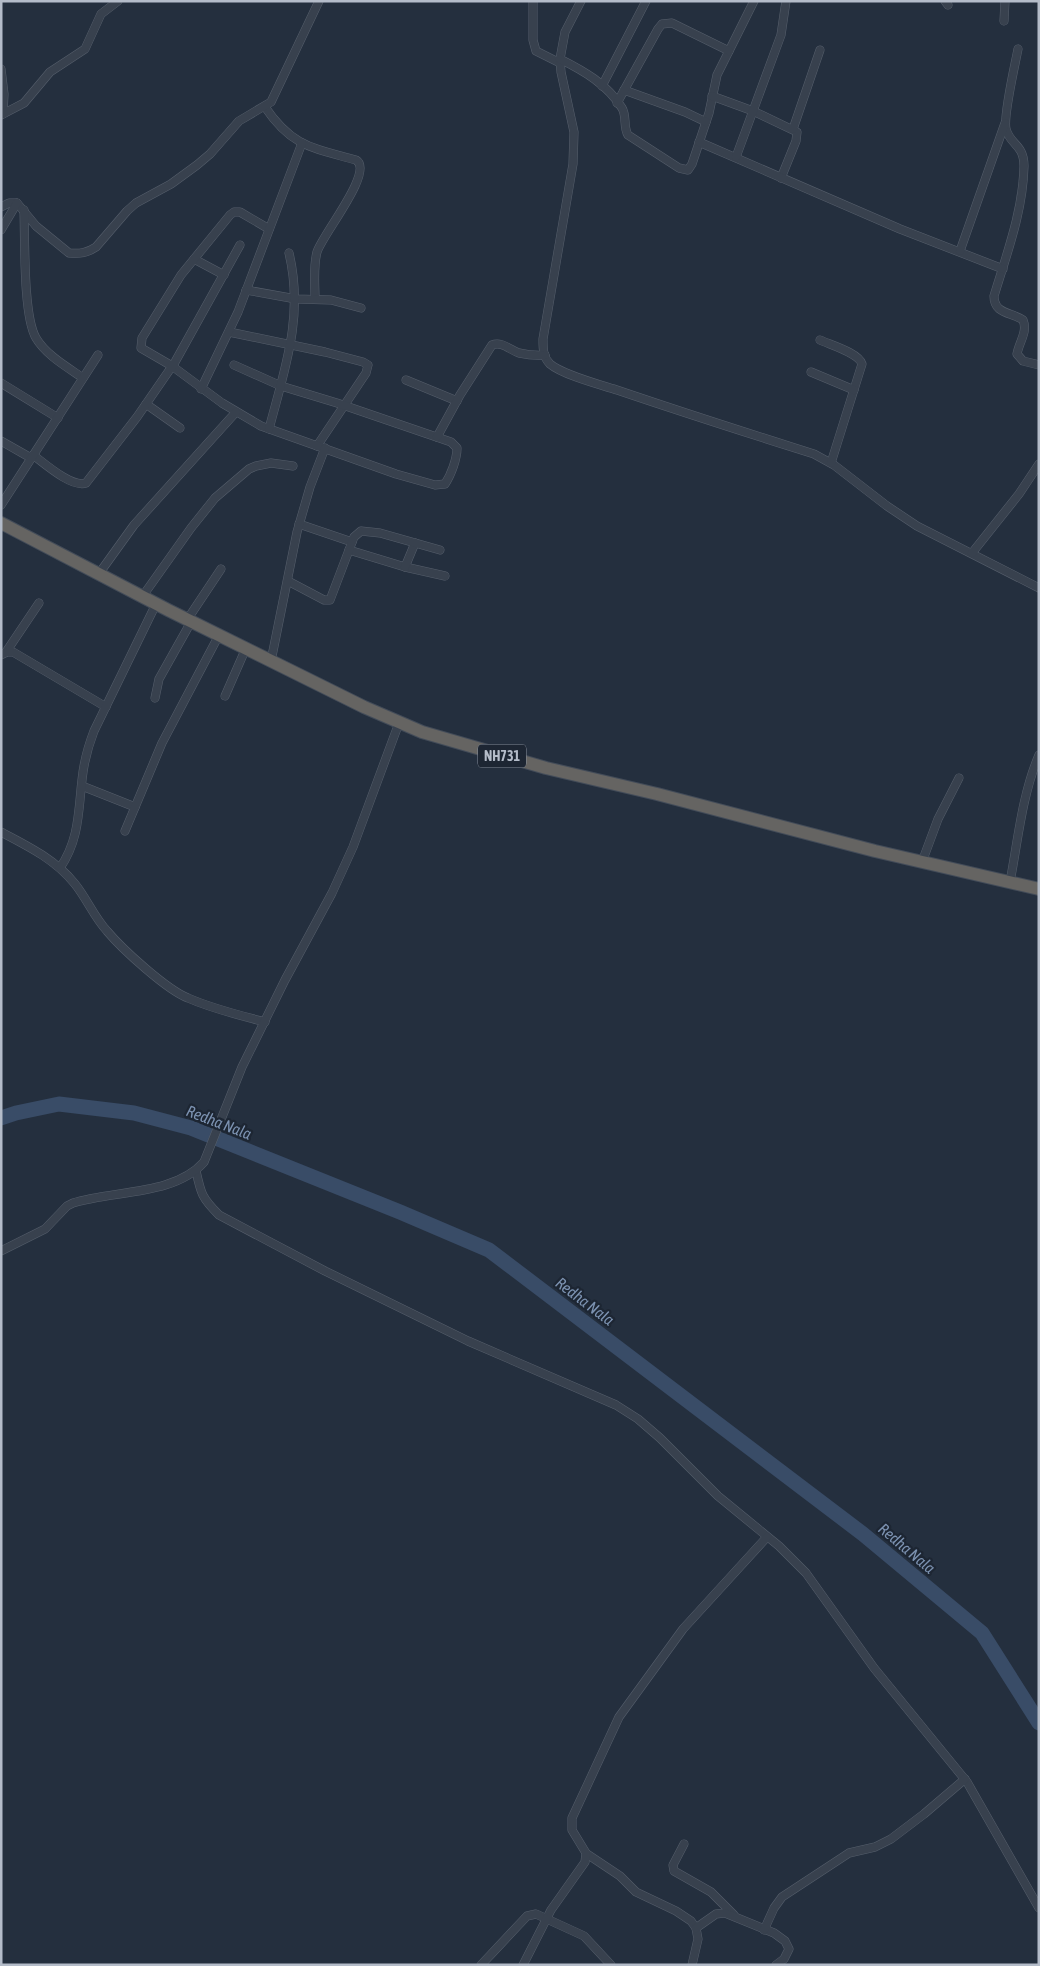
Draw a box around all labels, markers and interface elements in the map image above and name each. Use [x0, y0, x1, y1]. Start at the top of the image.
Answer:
road number: NH731 [478, 744, 526, 768]
water label: Redha Nala [184, 1101, 255, 1143]
water label: Redha Nala [552, 1273, 618, 1329]
water label: Redha Nala [875, 1519, 939, 1577]

